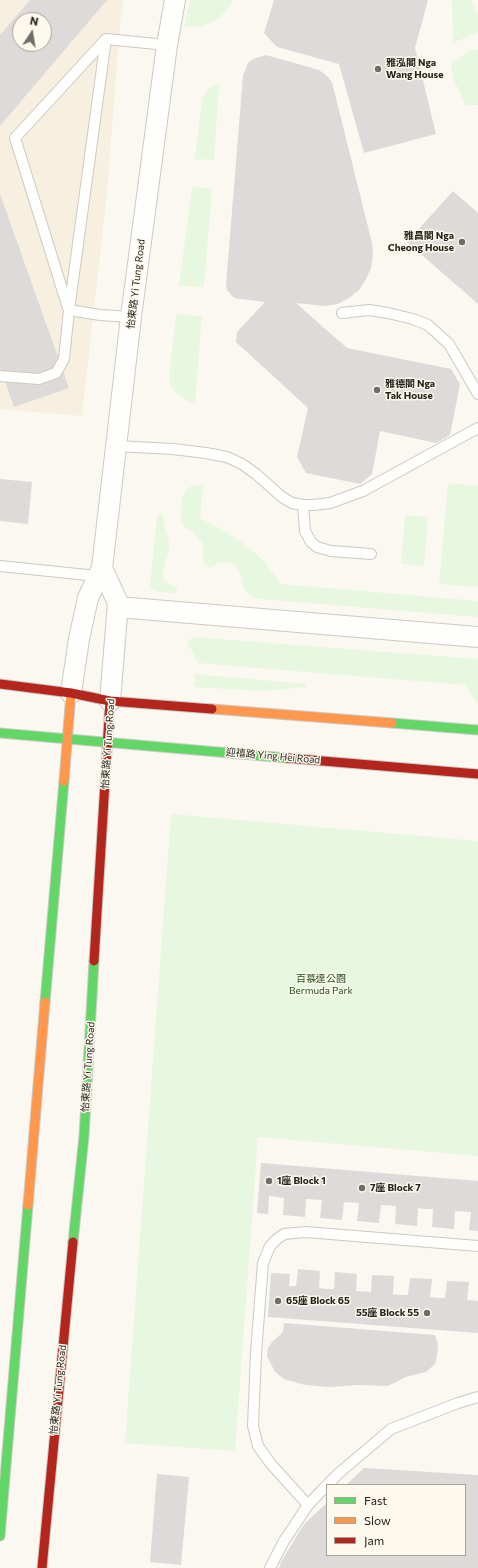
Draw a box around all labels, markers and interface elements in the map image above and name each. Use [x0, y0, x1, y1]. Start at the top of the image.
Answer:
north arrow [12, 12, 52, 52]
text: N [29, 14, 40, 28]
place label: 雅泓閣 Nga Wang House [386, 57, 443, 80]
marker: 雅泓閣 Nga Wang House [373, 64, 383, 74]
place label: 雅昌閣 Nga Cheong House [388, 230, 454, 254]
marker: 雅昌閣 Nga Cheong House [457, 237, 467, 247]
street label: 怡東路 Yi Tung Road [125, 238, 147, 330]
place label: 雅德閣 Nga Tak House [385, 378, 435, 402]
marker: 雅德閣 Nga Tak House [372, 385, 382, 395]
street label: 怡東路 Yi Tung Road [99, 698, 117, 790]
street label: 迎禧路 Ying Hei Road [225, 746, 321, 766]
park label: 百慕達公園 Bermuda Park [289, 973, 353, 996]
street label: 怡東路 Yi Tung Road [79, 1021, 97, 1113]
place label: 1座 Block 1 [277, 1175, 326, 1187]
marker: 1座 Block 1 [264, 1176, 274, 1186]
place label: 7座 Block 7 [370, 1182, 421, 1194]
marker: 7座 Block 7 [357, 1183, 367, 1193]
place label: 65座 Block 65 [286, 1295, 350, 1307]
marker: 65座 Block 65 [273, 1296, 283, 1306]
place label: 55座 Block 55 [356, 1307, 419, 1319]
marker: 55座 Block 55 [422, 1308, 432, 1318]
street label: 怡東路 Yi Tung Road [47, 1344, 69, 1436]
legend [326, 1484, 466, 1556]
text: Fast [364, 1493, 387, 1507]
text: Slow [364, 1513, 391, 1527]
text: Jam [364, 1533, 384, 1547]

